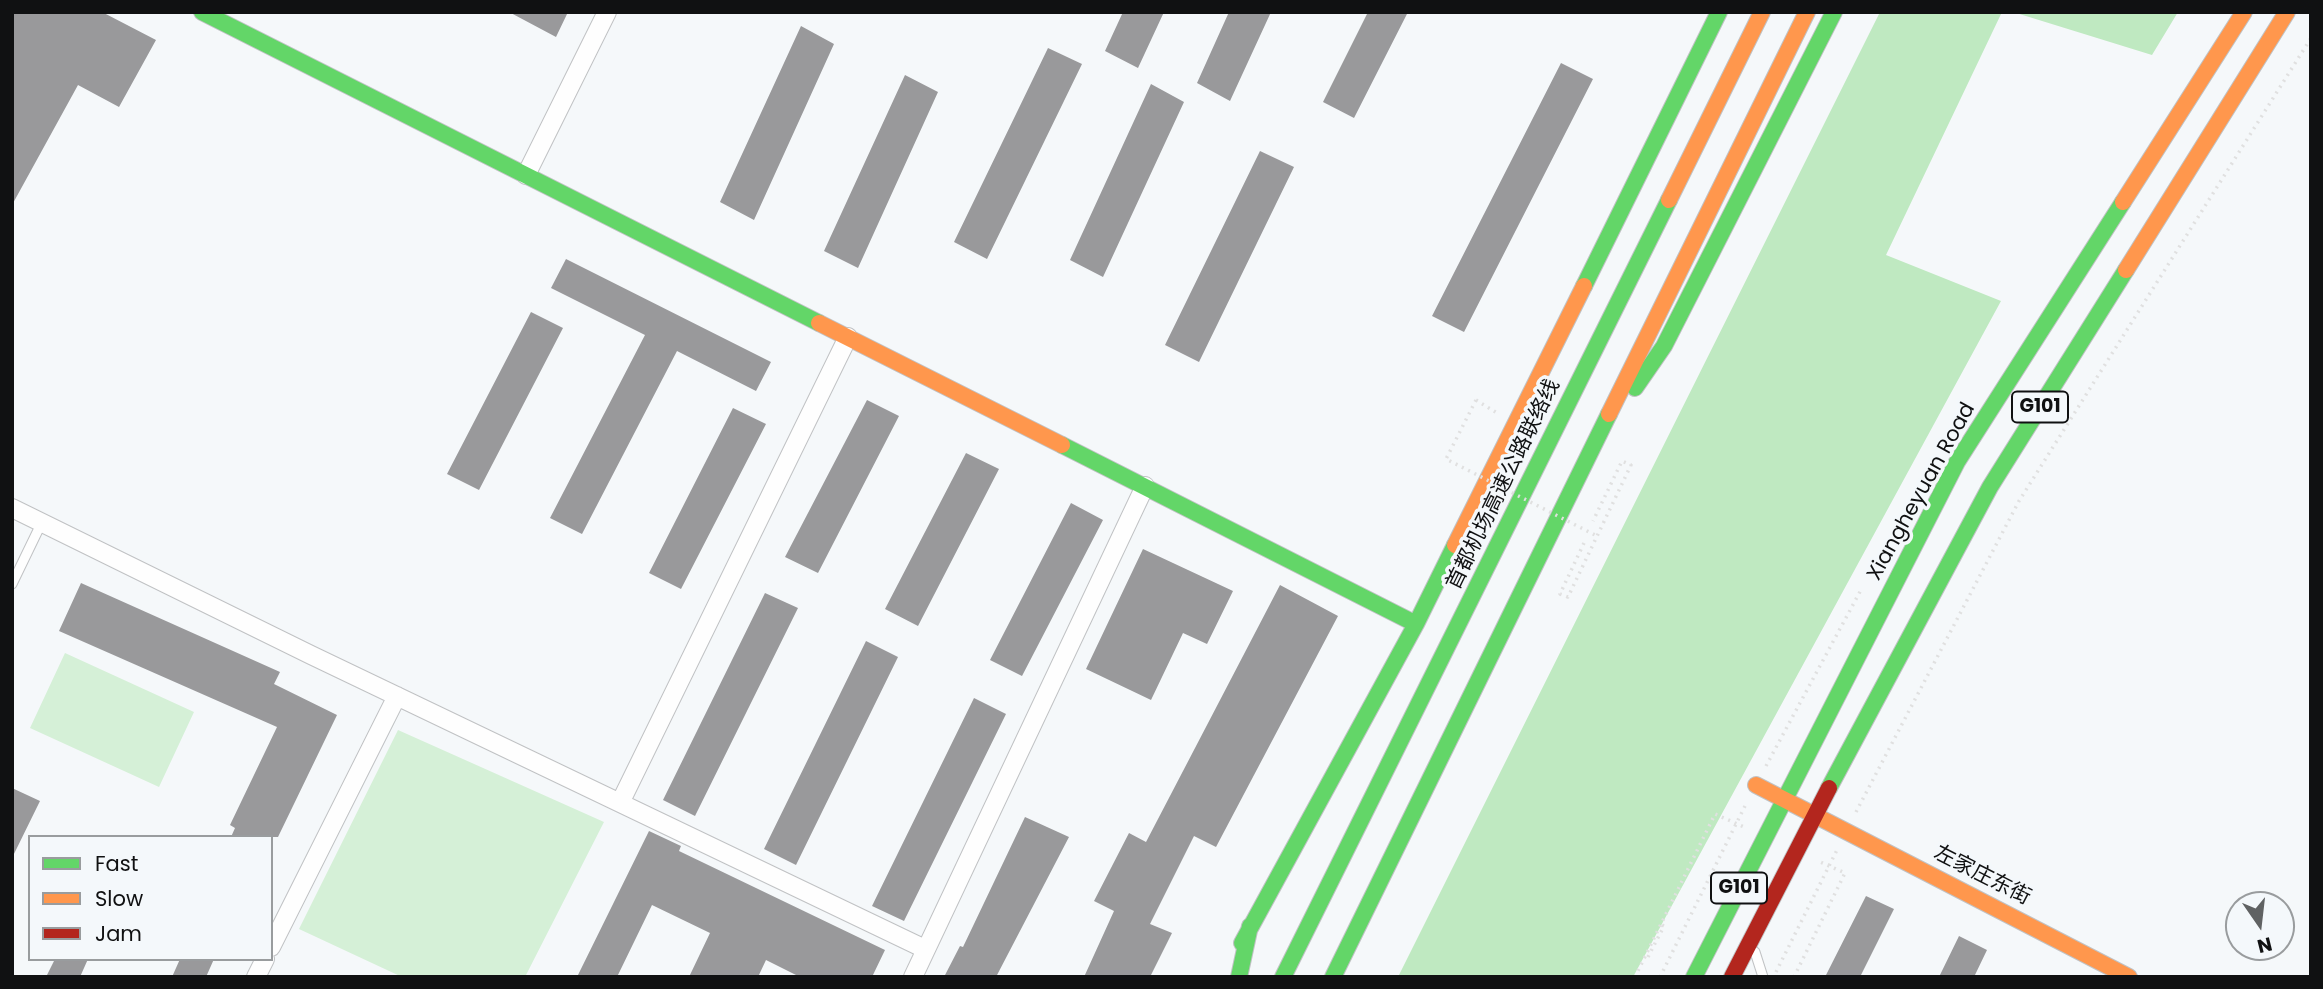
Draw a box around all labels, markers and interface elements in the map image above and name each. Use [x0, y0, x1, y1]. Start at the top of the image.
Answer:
street label: 首都机场高速公路联络线 [1442, 376, 1566, 594]
road number: G101 [2012, 392, 2068, 422]
street label: Xiangheyuan Road [1863, 399, 1981, 585]
legend [28, 835, 273, 961]
street label: 左家庄东街 [1930, 841, 2034, 911]
text: Fast [95, 849, 138, 878]
road number: G101 [1711, 873, 1767, 904]
text: Slow [95, 884, 143, 913]
north arrow [2225, 891, 2295, 961]
text: Jam [95, 919, 142, 948]
text: N [2255, 930, 2275, 960]

